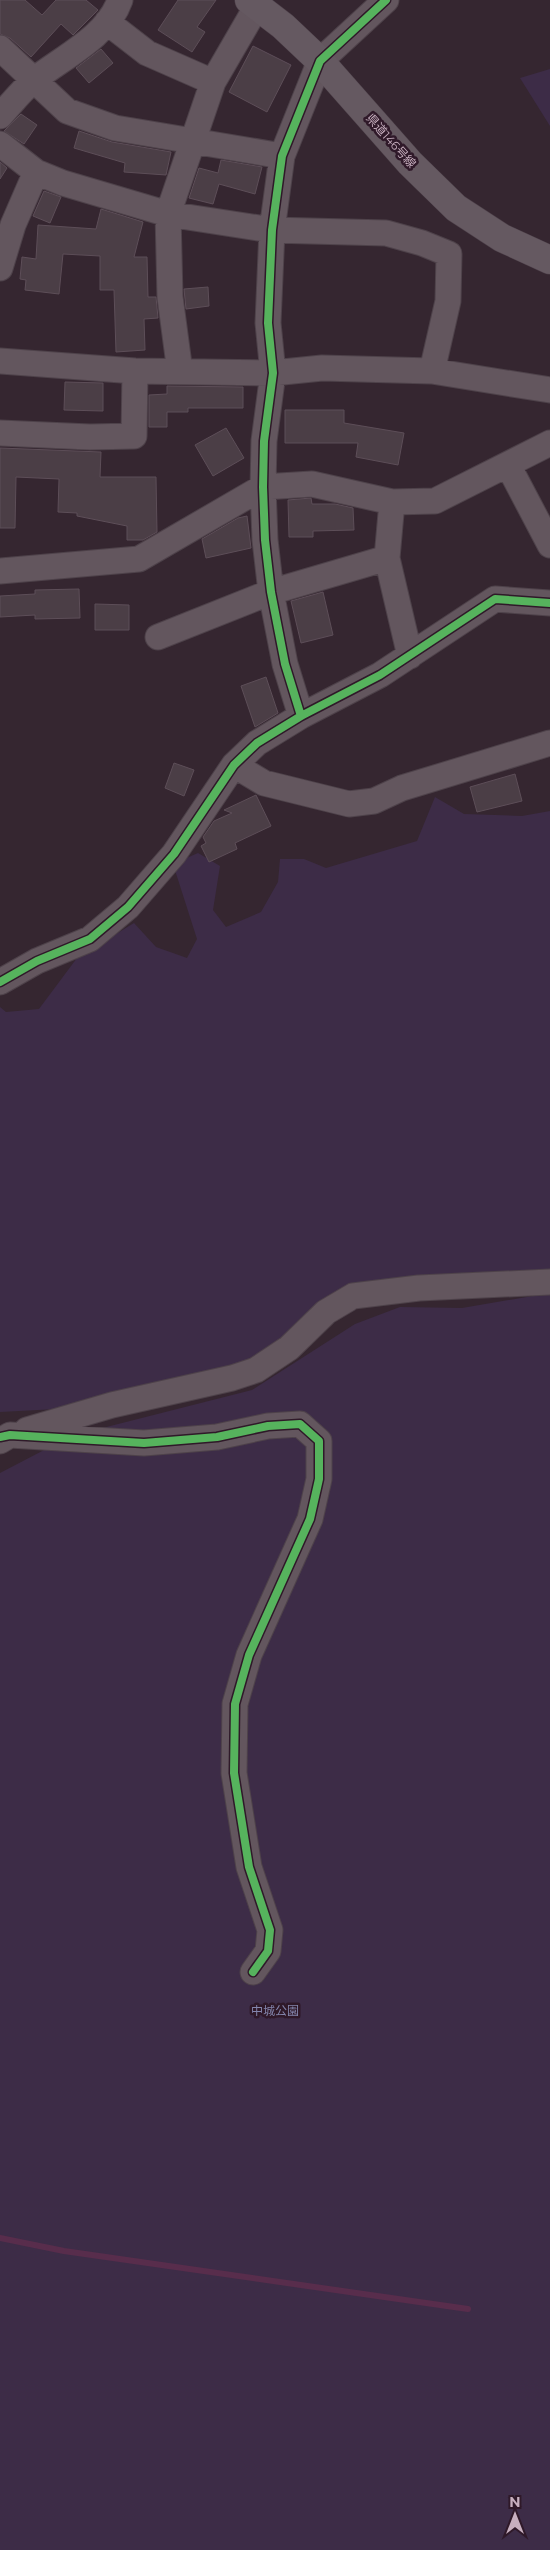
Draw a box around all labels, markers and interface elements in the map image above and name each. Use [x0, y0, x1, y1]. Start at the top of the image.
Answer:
street label: 県道146号線 [363, 111, 420, 171]
park label: 中城公園 [251, 2003, 299, 2018]
north arrow [490, 2490, 540, 2540]
text: N [509, 2493, 521, 2511]

